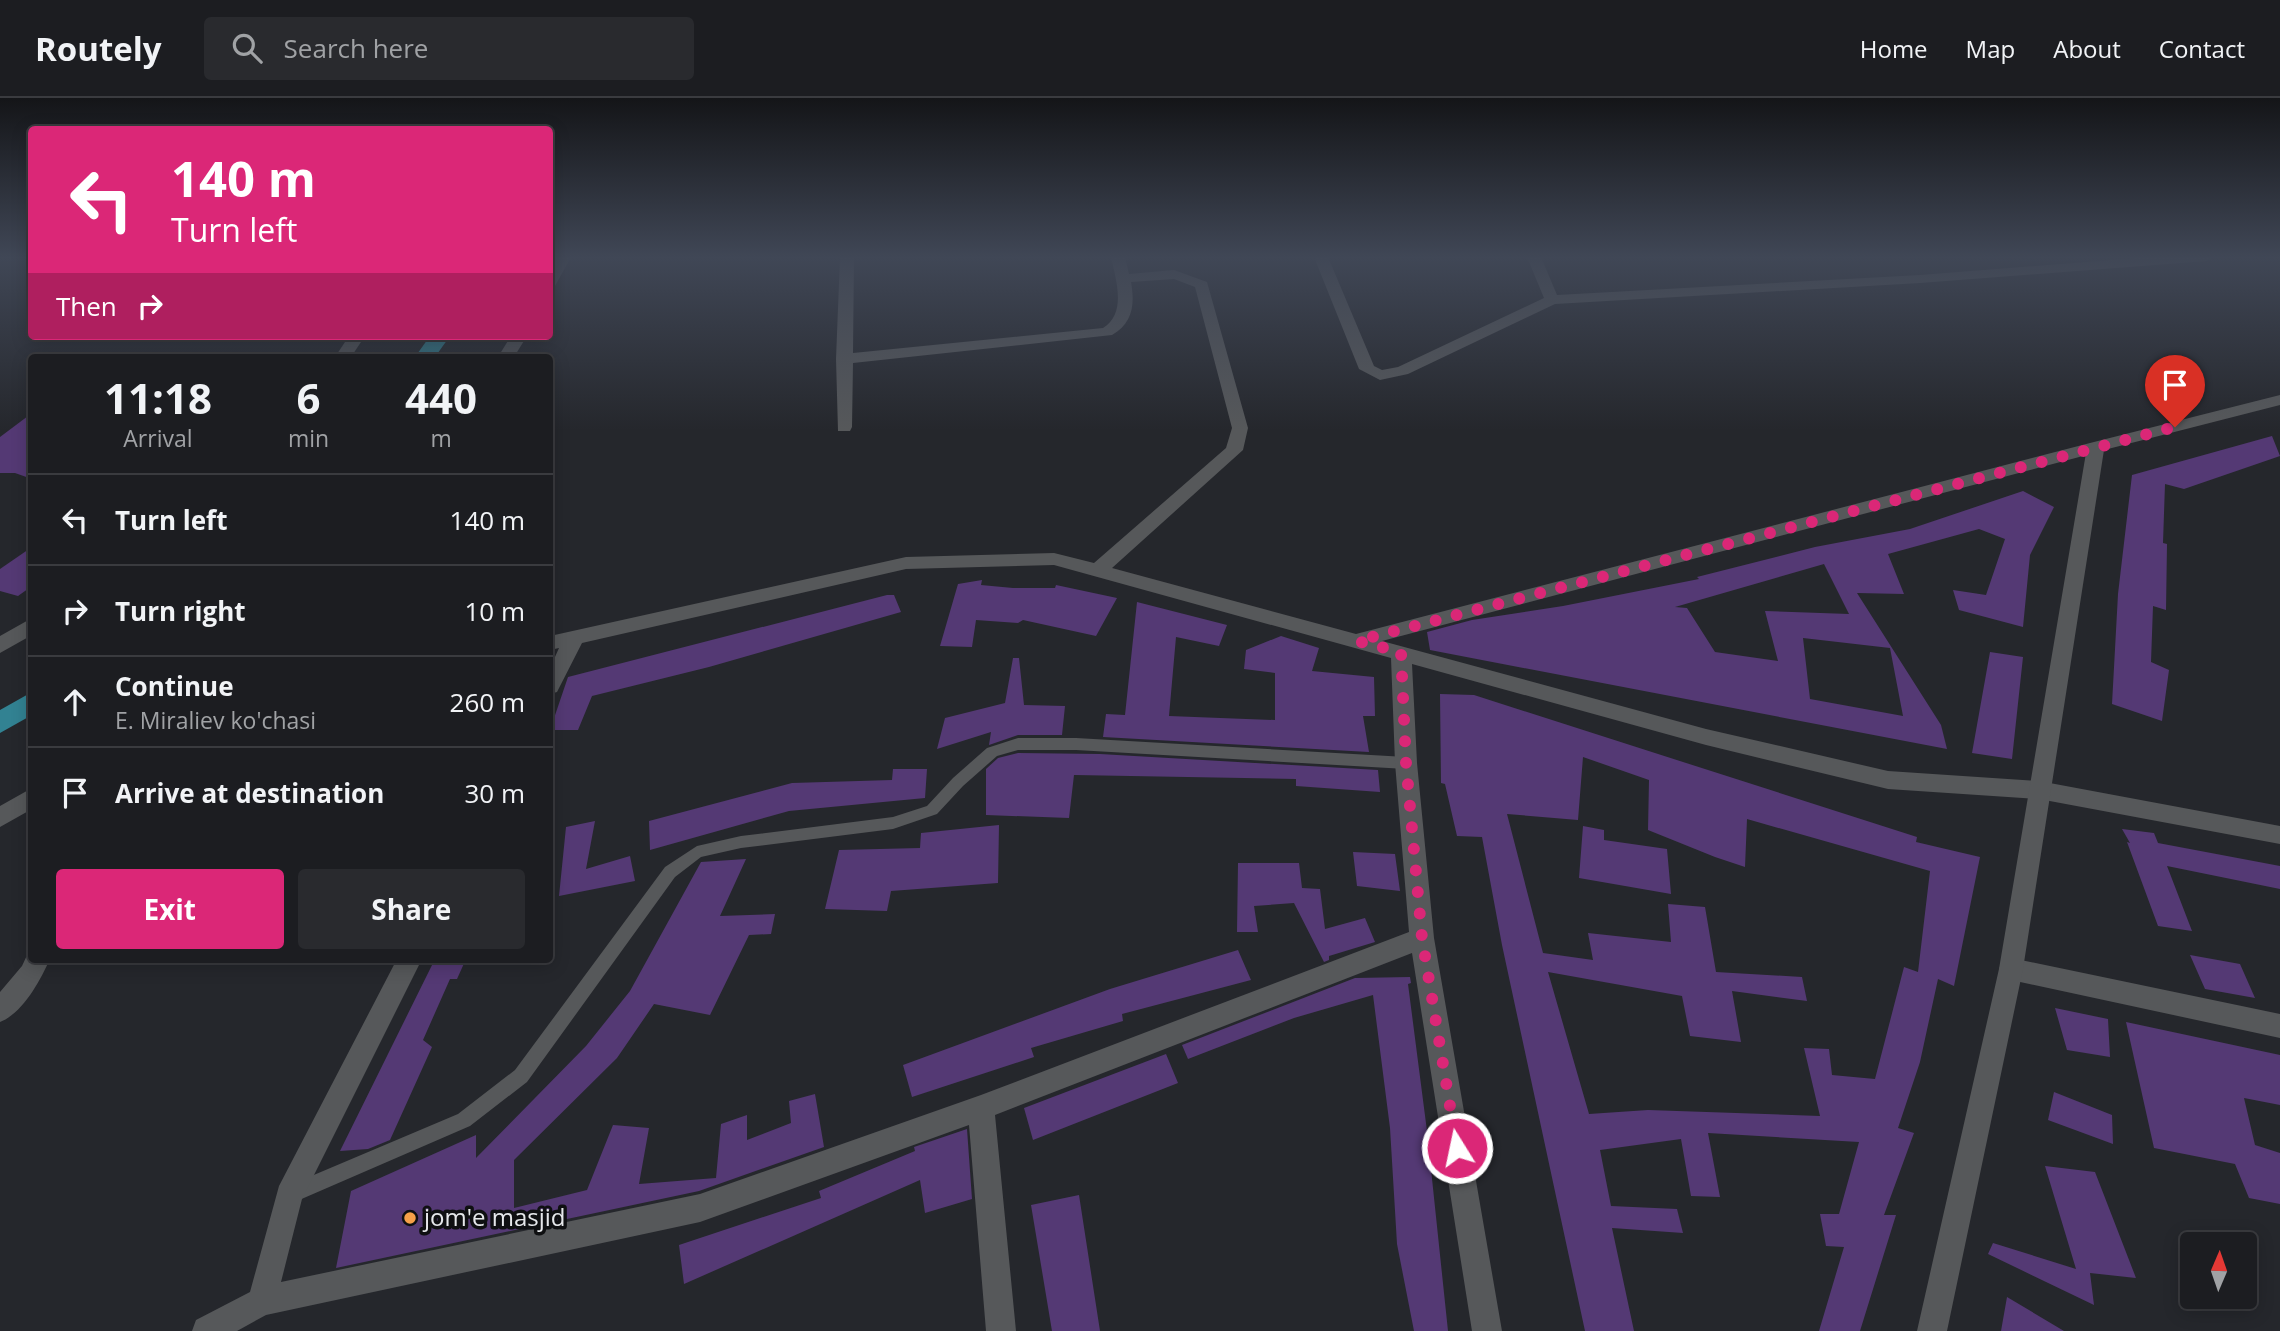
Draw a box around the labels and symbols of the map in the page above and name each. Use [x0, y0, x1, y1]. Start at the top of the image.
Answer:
pin [2145, 355, 2205, 427]
position arrow [1420, 1111, 1494, 1185]
place label: jom'e masjid [422, 1200, 565, 1233]
marker: jom'e masjid [402, 1210, 418, 1226]
north arrow [2180, 1232, 2258, 1309]

